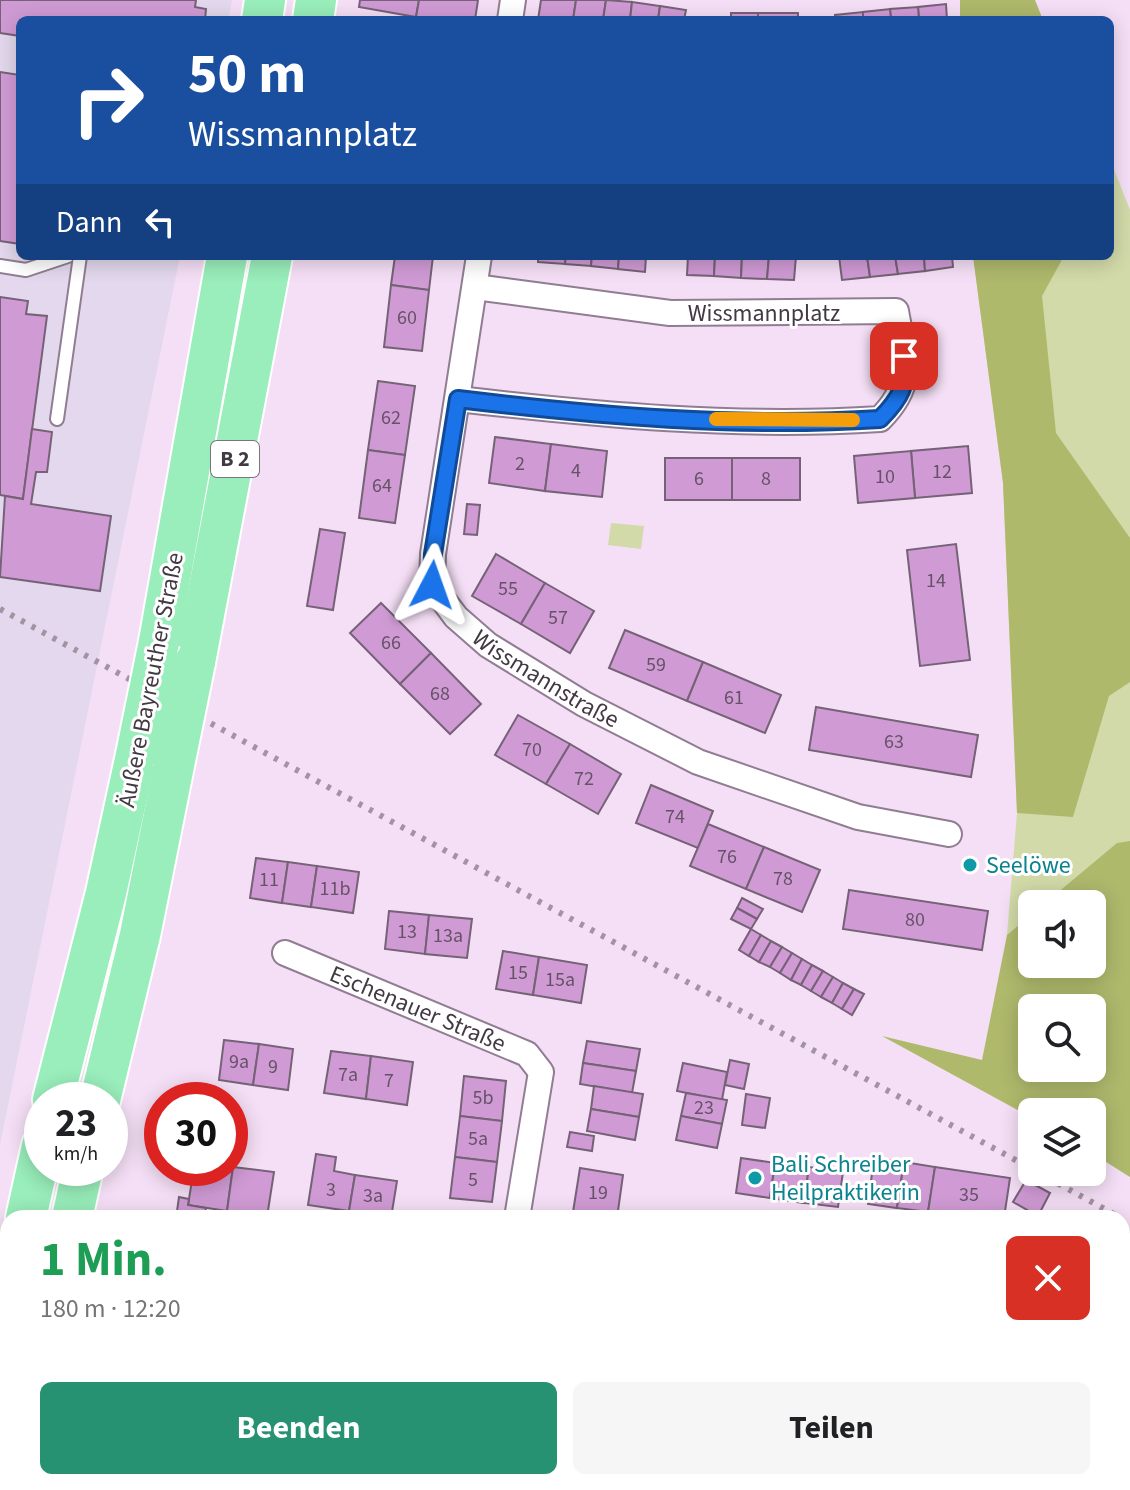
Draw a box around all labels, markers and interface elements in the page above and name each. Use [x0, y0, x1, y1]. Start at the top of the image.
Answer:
text: 50 m [188, 35, 306, 114]
icon: right [56, 48, 160, 152]
text: Wissmannplatz [188, 109, 417, 160]
icon: left [138, 200, 182, 244]
text: Dann [56, 201, 122, 244]
street label: Wissmannplatz [688, 296, 840, 331]
house number: 60 [397, 304, 417, 332]
pin [870, 322, 938, 390]
icon: arrive [882, 334, 926, 378]
house number: 62 [381, 404, 401, 432]
road number: B 2 [211, 441, 259, 477]
house number: 2 [515, 450, 525, 478]
house number: 4 [571, 457, 581, 485]
house number: 12 [932, 458, 952, 486]
house number: 10 [875, 463, 895, 491]
house number: 6 [694, 465, 704, 493]
house number: 8 [761, 465, 771, 493]
house number: 64 [372, 472, 392, 500]
position arrow [390, 543, 474, 627]
street label: Äußere Bayreuther Straße [109, 549, 193, 811]
house number: 14 [926, 567, 946, 595]
house number: 55 [498, 575, 518, 603]
house number: 57 [548, 604, 568, 632]
street label: Wissmannstraße [464, 621, 625, 737]
house number: 66 [381, 629, 401, 657]
house number: 59 [646, 651, 666, 679]
house number: 68 [430, 680, 450, 708]
house number: 61 [724, 684, 744, 712]
house number: 63 [884, 728, 904, 756]
house number: 70 [522, 736, 542, 764]
house number: 72 [574, 765, 594, 793]
house number: 74 [665, 803, 685, 831]
house number: 76 [717, 843, 737, 871]
place label: Seelöwe [986, 848, 1071, 883]
marker: Seelöwe [961, 856, 979, 874]
house number: 78 [773, 865, 793, 893]
house number: 11 [259, 866, 279, 894]
house number: 11b [320, 875, 350, 903]
map controls [1018, 890, 1106, 1186]
button: sound [1018, 890, 1106, 978]
house number: 80 [905, 906, 925, 934]
house number: 13 [397, 918, 417, 946]
house number: 13a [433, 922, 463, 950]
street label: Eschenauer Straße [324, 956, 511, 1061]
house number: 15 [508, 959, 528, 987]
house number: 15a [545, 966, 575, 994]
button: search [1018, 994, 1106, 1082]
house number: 9a [229, 1048, 249, 1076]
house number: 9 [268, 1053, 278, 1081]
house number: 7a [338, 1061, 358, 1089]
house number: 7 [384, 1067, 394, 1095]
speed limit sign: 30 [144, 1082, 248, 1186]
house number: 5b [473, 1084, 494, 1112]
house number: 23 [694, 1094, 714, 1122]
text: 23 [55, 1095, 97, 1152]
button: layers [1018, 1098, 1106, 1186]
house number: 5a [468, 1125, 488, 1153]
text: km/h [54, 1140, 98, 1168]
place label: Bali Schreiber Heilpraktikerin [771, 1147, 920, 1210]
house number: 5 [468, 1166, 478, 1194]
marker: Bali Schreiber Heilpraktikerin [746, 1169, 764, 1187]
house number: 3 [326, 1176, 336, 1204]
house number: 19 [588, 1179, 608, 1207]
house number: 35 [959, 1181, 979, 1209]
house number: 3a [363, 1182, 383, 1210]
text: 1 Min. [40, 1226, 167, 1294]
button: close [1006, 1236, 1090, 1320]
text: 180 m · 12:20 [40, 1290, 181, 1327]
button: Beenden [40, 1382, 557, 1474]
button: Teilen [573, 1382, 1090, 1474]

